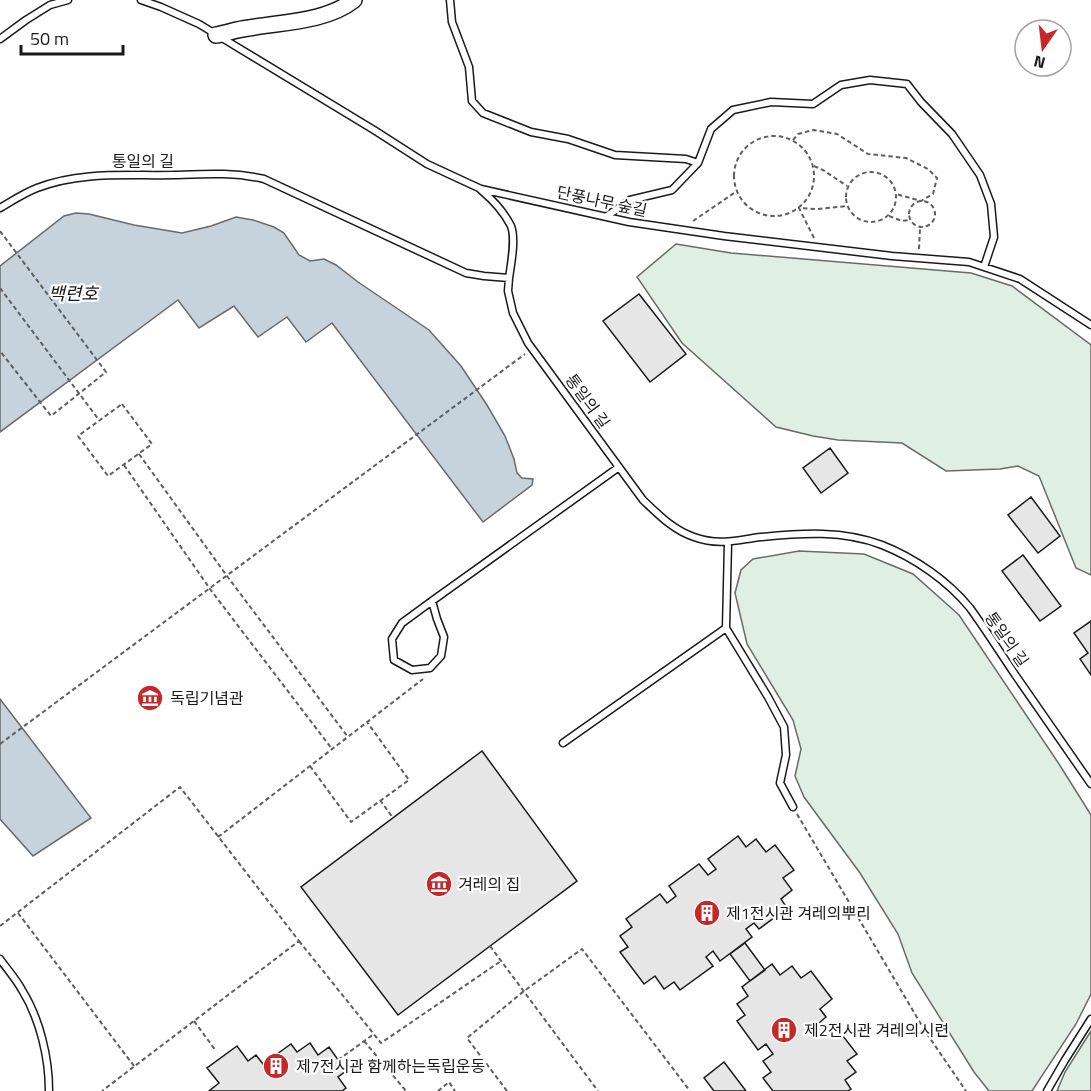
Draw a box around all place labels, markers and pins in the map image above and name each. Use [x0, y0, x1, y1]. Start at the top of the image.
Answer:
museum icon: 독립기념관 [135, 683, 165, 713]
place label: 독립기념관 [170, 686, 244, 710]
museum icon: 겨레의 집 [424, 869, 454, 899]
place label: 겨레의 집 [458, 872, 520, 896]
building icon: 제1전시관 겨레의뿌리 [692, 898, 722, 928]
place label: 제1전시관 겨레의뿌리 [726, 901, 871, 925]
building icon: 제2전시관 겨레의시련 [769, 1015, 799, 1045]
place label: 제2전시관 겨레의시련 [804, 1018, 949, 1042]
building icon: 제7전시관 함께하는독립운동 [261, 1051, 291, 1081]
place label: 제7전시관 함께하는독립운동 [296, 1054, 485, 1078]

